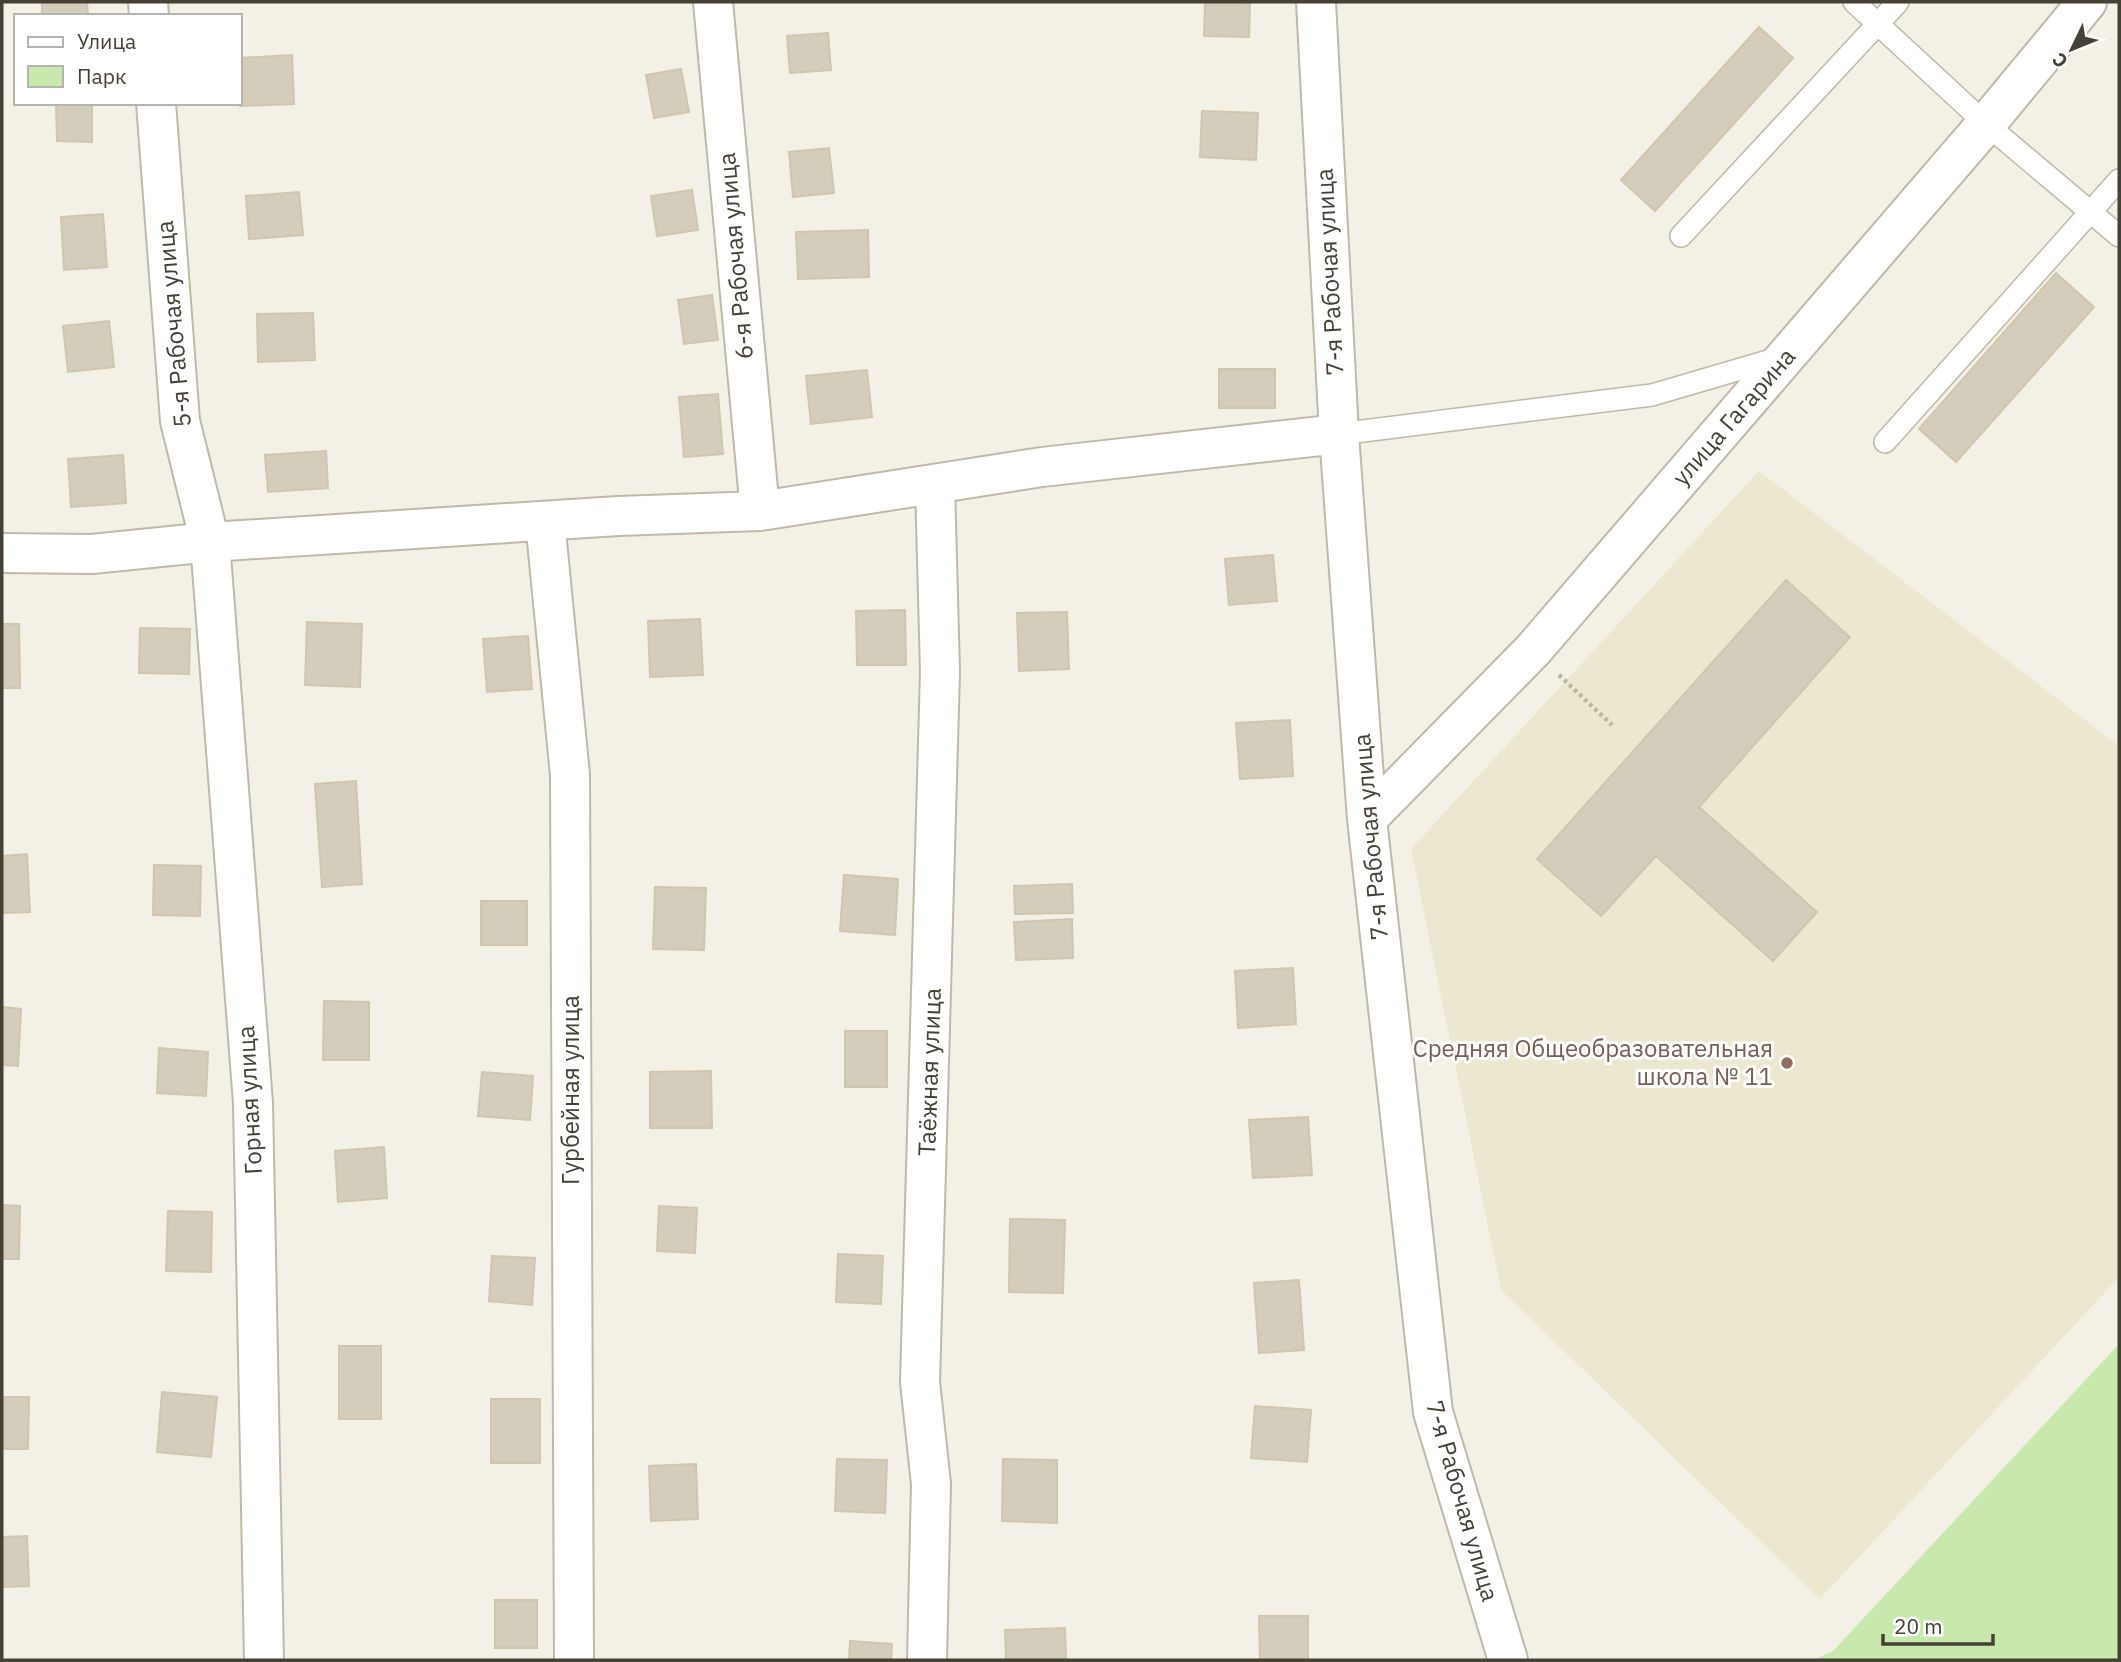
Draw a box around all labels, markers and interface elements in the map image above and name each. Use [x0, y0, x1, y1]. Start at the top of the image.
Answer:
legend [14, 14, 242, 105]
north arrow [2037, 14, 2107, 84]
text: Улица [77, 27, 136, 55]
text: С [2047, 48, 2073, 73]
text: Парк [77, 62, 127, 90]
street label: 6-я Рабочая улица [710, 151, 760, 361]
street label: 7-я Рабочая улица [1308, 167, 1350, 376]
street label: 5-я Рабочая улица [148, 219, 198, 429]
street label: улица Гагарина [1665, 341, 1802, 492]
street label: 7-я Рабочая улица [1345, 732, 1395, 942]
street label: Таёжная улица [910, 987, 948, 1157]
street label: Гурбейная улица [554, 995, 586, 1185]
street label: Горная улица [229, 1025, 269, 1175]
place label: Средняя Общеобразовательная школа № 11 [1413, 1032, 1773, 1092]
marker: Средняя Общеобразовательная школа № 11 [1779, 1055, 1795, 1071]
street label: 7-я Рабочая улица [1419, 1397, 1507, 1605]
scale bar [1883, 1602, 1993, 1646]
text: 20 m [1894, 1612, 1943, 1640]

